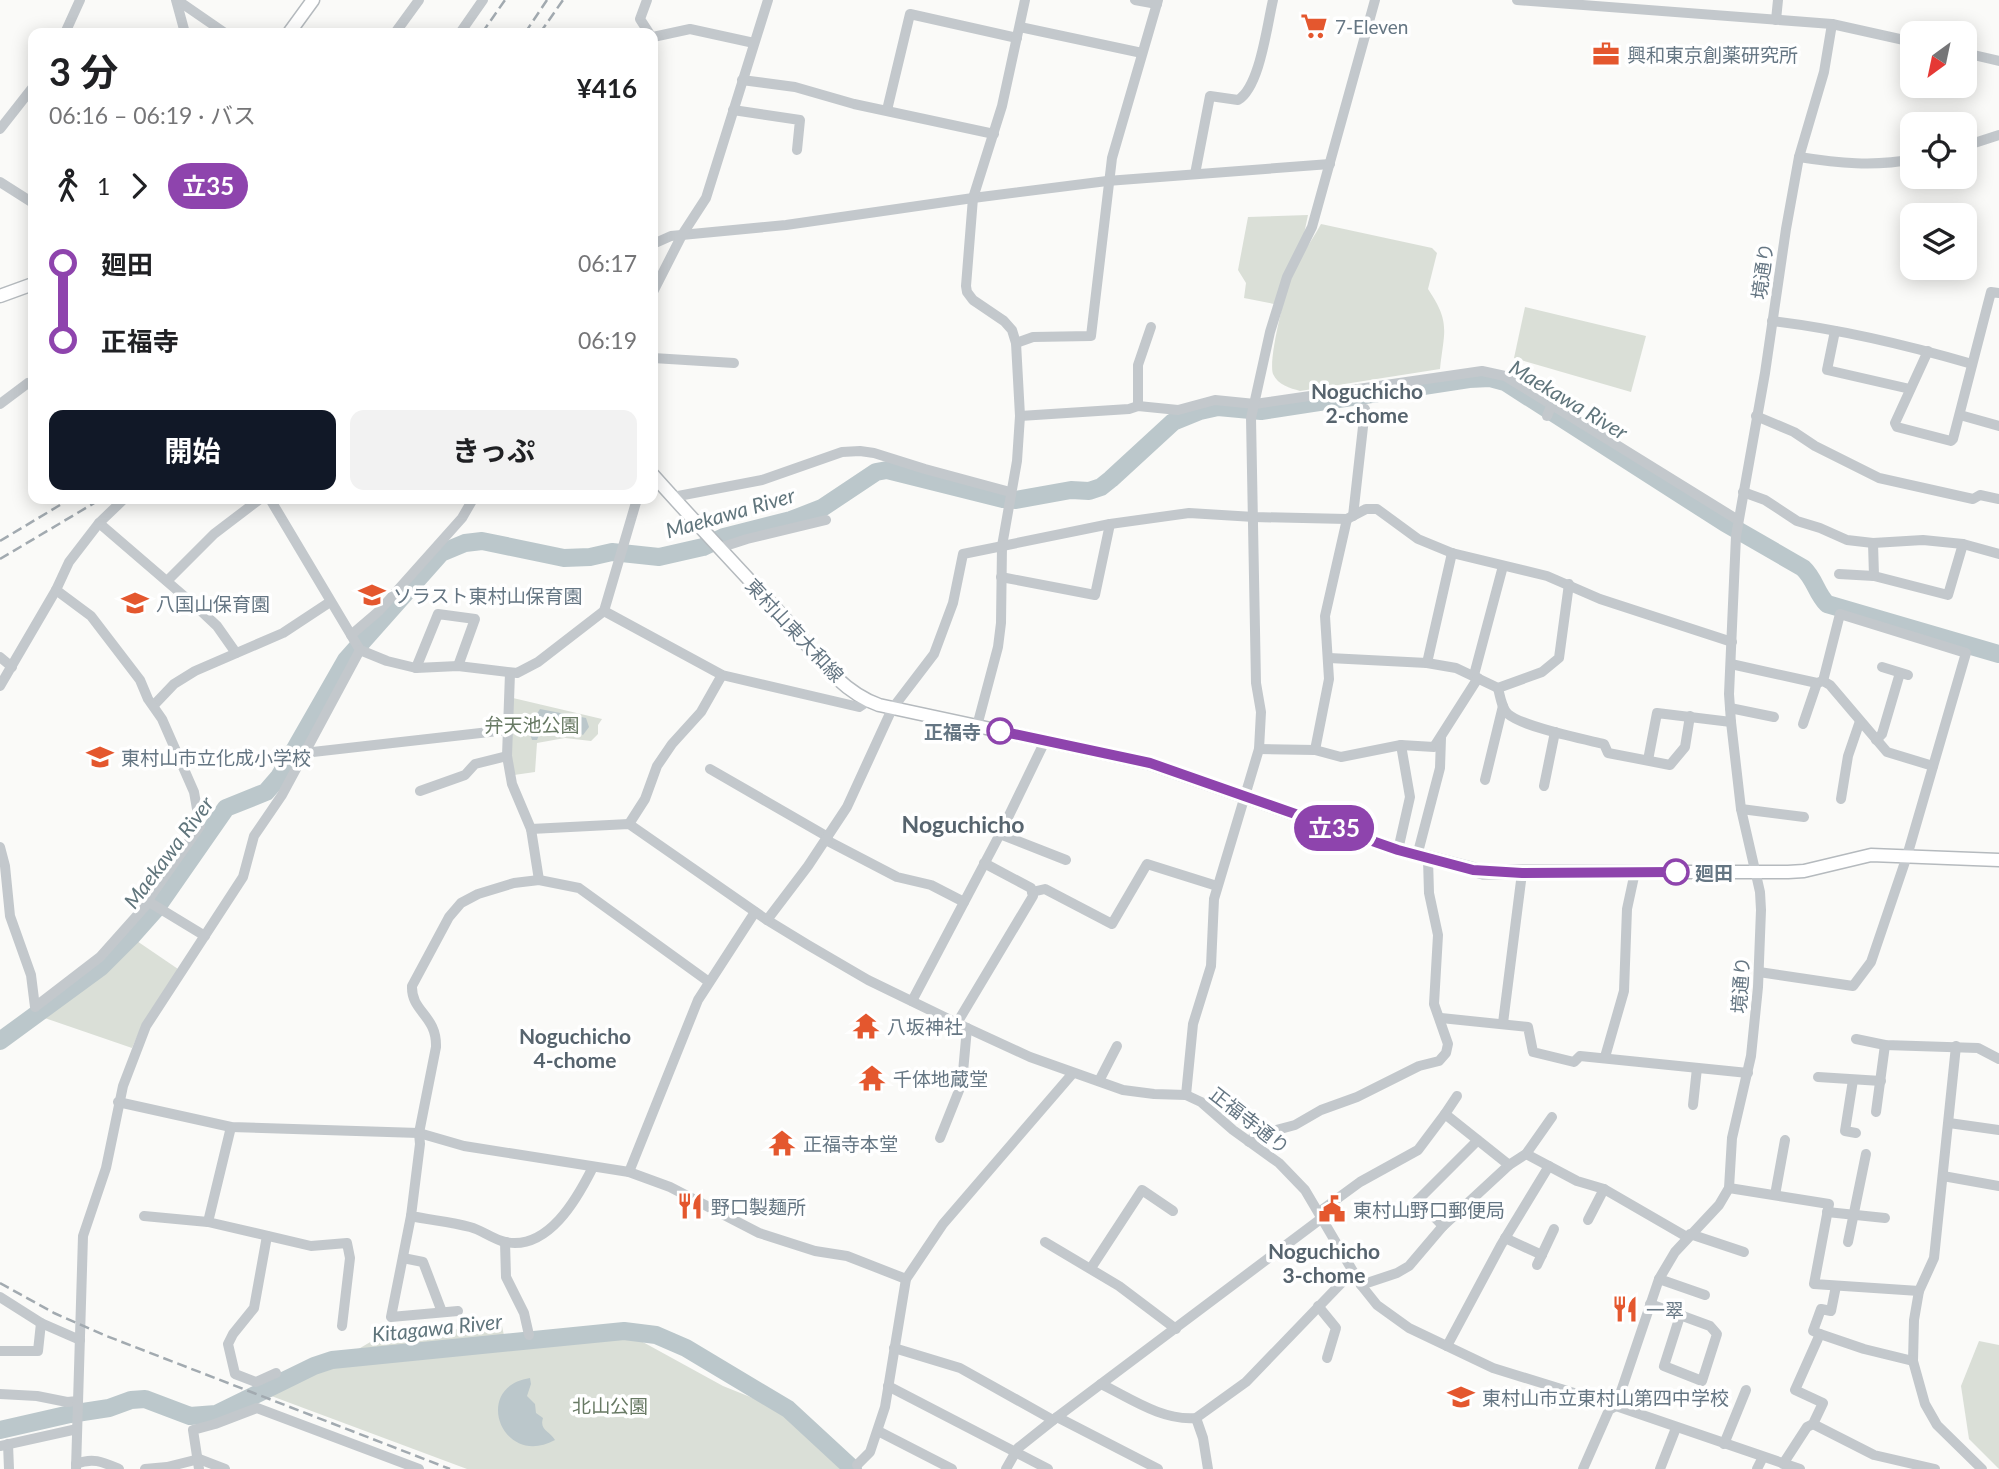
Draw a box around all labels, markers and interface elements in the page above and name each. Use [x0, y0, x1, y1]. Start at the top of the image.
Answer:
supermarket icon: 7-Eleven [1299, 11, 1329, 41]
place label: 7-Eleven [1335, 15, 1408, 38]
north arrow [1900, 21, 1978, 98]
map controls [1900, 21, 1977, 280]
office icon: 興和東京創薬研究所 [1591, 39, 1621, 69]
place label: 興和東京創薬研究所 [1627, 43, 1798, 66]
text: 3 分 [49, 48, 118, 94]
text: ¥416 [577, 72, 637, 104]
text: 06:16 – 06:19 · バス [49, 101, 256, 129]
button: locate [1900, 112, 1977, 189]
icon: walk [49, 167, 87, 205]
icon: forward [120, 167, 158, 205]
text: 立35 [182, 171, 234, 200]
text: 1 [97, 172, 110, 200]
button: layers [1900, 203, 1977, 280]
street label: 境通り [1747, 241, 1777, 301]
text: 廻田 [101, 248, 153, 280]
text: 06:17 [578, 249, 637, 277]
text: 正福寺 [101, 325, 179, 357]
text: 06:19 [578, 326, 637, 354]
water label: Maekawa River [1505, 354, 1633, 444]
district label: Noguchicho 2-chome [1311, 378, 1423, 427]
button: 開始 [49, 410, 336, 490]
button: きっぷ [350, 410, 637, 490]
water label: Maekawa River [662, 481, 798, 542]
street label: 東村山東大和線 [741, 574, 849, 686]
school or university icon: ソラスト東村山保育園 [357, 580, 387, 610]
place label: ソラスト東村山保育園 [393, 584, 583, 607]
school or university icon: 八国山保育園 [120, 588, 150, 618]
place label: 八国山保育園 [156, 592, 270, 615]
park label: 弁天池公園 [484, 713, 580, 736]
marker: 正福寺 [987, 718, 1013, 744]
place label: 正福寺 [924, 720, 981, 743]
school or university icon: 東村山市立化成小学校 [85, 742, 115, 772]
place label: 東村山市立化成小学校 [121, 746, 311, 769]
water label: Maekawa River [118, 791, 219, 913]
line badge: 立35 [1294, 805, 1374, 851]
district label: Noguchicho [902, 810, 1024, 838]
text: 立35 [1308, 813, 1360, 842]
marker: 廻田 [1663, 859, 1689, 885]
place label: 廻田 [1695, 861, 1733, 884]
street label: 境通り [1727, 956, 1753, 1014]
temple icon: 八坂神社 [851, 1011, 881, 1041]
place label: 八坂神社 [887, 1015, 963, 1038]
district label: Noguchicho 4-chome [519, 1023, 631, 1072]
temple icon: 千体地蔵堂 [857, 1063, 887, 1093]
place label: 千体地蔵堂 [893, 1067, 988, 1090]
street label: 正福寺通り [1205, 1082, 1295, 1158]
temple icon: 正福寺本堂 [767, 1128, 797, 1158]
place label: 正福寺本堂 [803, 1132, 898, 1155]
restaurant icon: 野口製麺所 [675, 1191, 705, 1221]
public building icon: 東村山野口郵便局 [1317, 1194, 1347, 1224]
place label: 野口製麺所 [711, 1195, 806, 1218]
place label: 東村山野口郵便局 [1353, 1198, 1505, 1221]
district label: Noguchicho 3-chome [1268, 1238, 1380, 1287]
restaurant icon: 一翠 [1610, 1294, 1640, 1324]
place label: 一翠 [1646, 1298, 1684, 1321]
water label: Kitagawa River [371, 1308, 504, 1346]
school or university icon: 東村山市立東村山第四中学校 [1446, 1382, 1476, 1412]
place label: 東村山市立東村山第四中学校 [1482, 1386, 1729, 1409]
park label: 北山公園 [572, 1394, 648, 1417]

